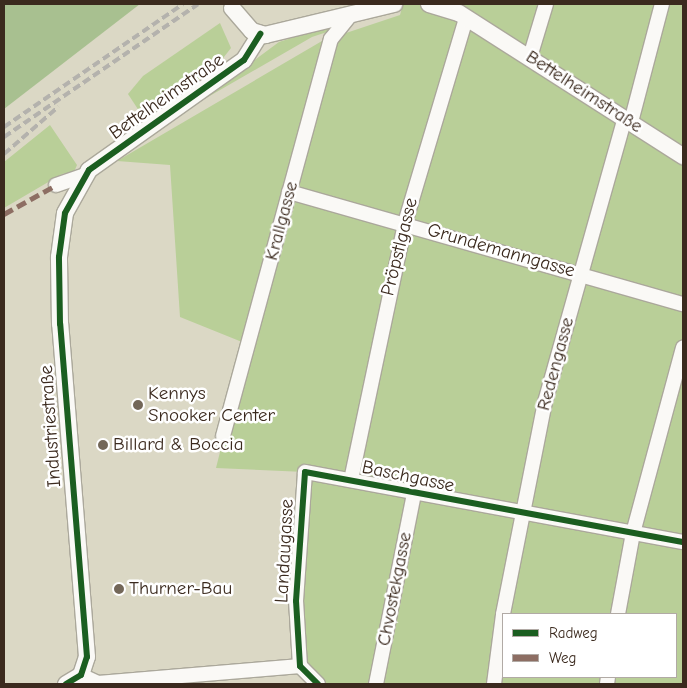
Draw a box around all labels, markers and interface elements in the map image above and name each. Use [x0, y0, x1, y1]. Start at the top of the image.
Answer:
street label: Bettelheimstraße [521, 46, 647, 138]
street label: Bettelheimstraße [105, 49, 229, 145]
street label: Krallgasse [260, 179, 304, 263]
street label: Pröpstlgasse [377, 196, 423, 298]
street label: Grundemanngasse [425, 219, 577, 283]
street label: Redengasse [533, 315, 579, 413]
street label: Industriestraße [35, 364, 67, 488]
place label: Kennys Snooker Center [148, 383, 275, 427]
marker: Kennys Snooker Center [132, 399, 144, 411]
place label: Billard & Boccia [113, 434, 243, 456]
marker: Billard & Boccia [97, 439, 109, 451]
street label: Baschgasse [360, 456, 456, 498]
street label: Landaugasse [271, 498, 299, 604]
street label: Chvostekgasse [373, 530, 417, 648]
place label: Thurner-Bau [129, 578, 232, 600]
marker: Thurner-Bau [113, 583, 125, 595]
legend [502, 613, 677, 678]
text: Radweg [549, 624, 598, 642]
text: Weg [549, 649, 576, 667]

